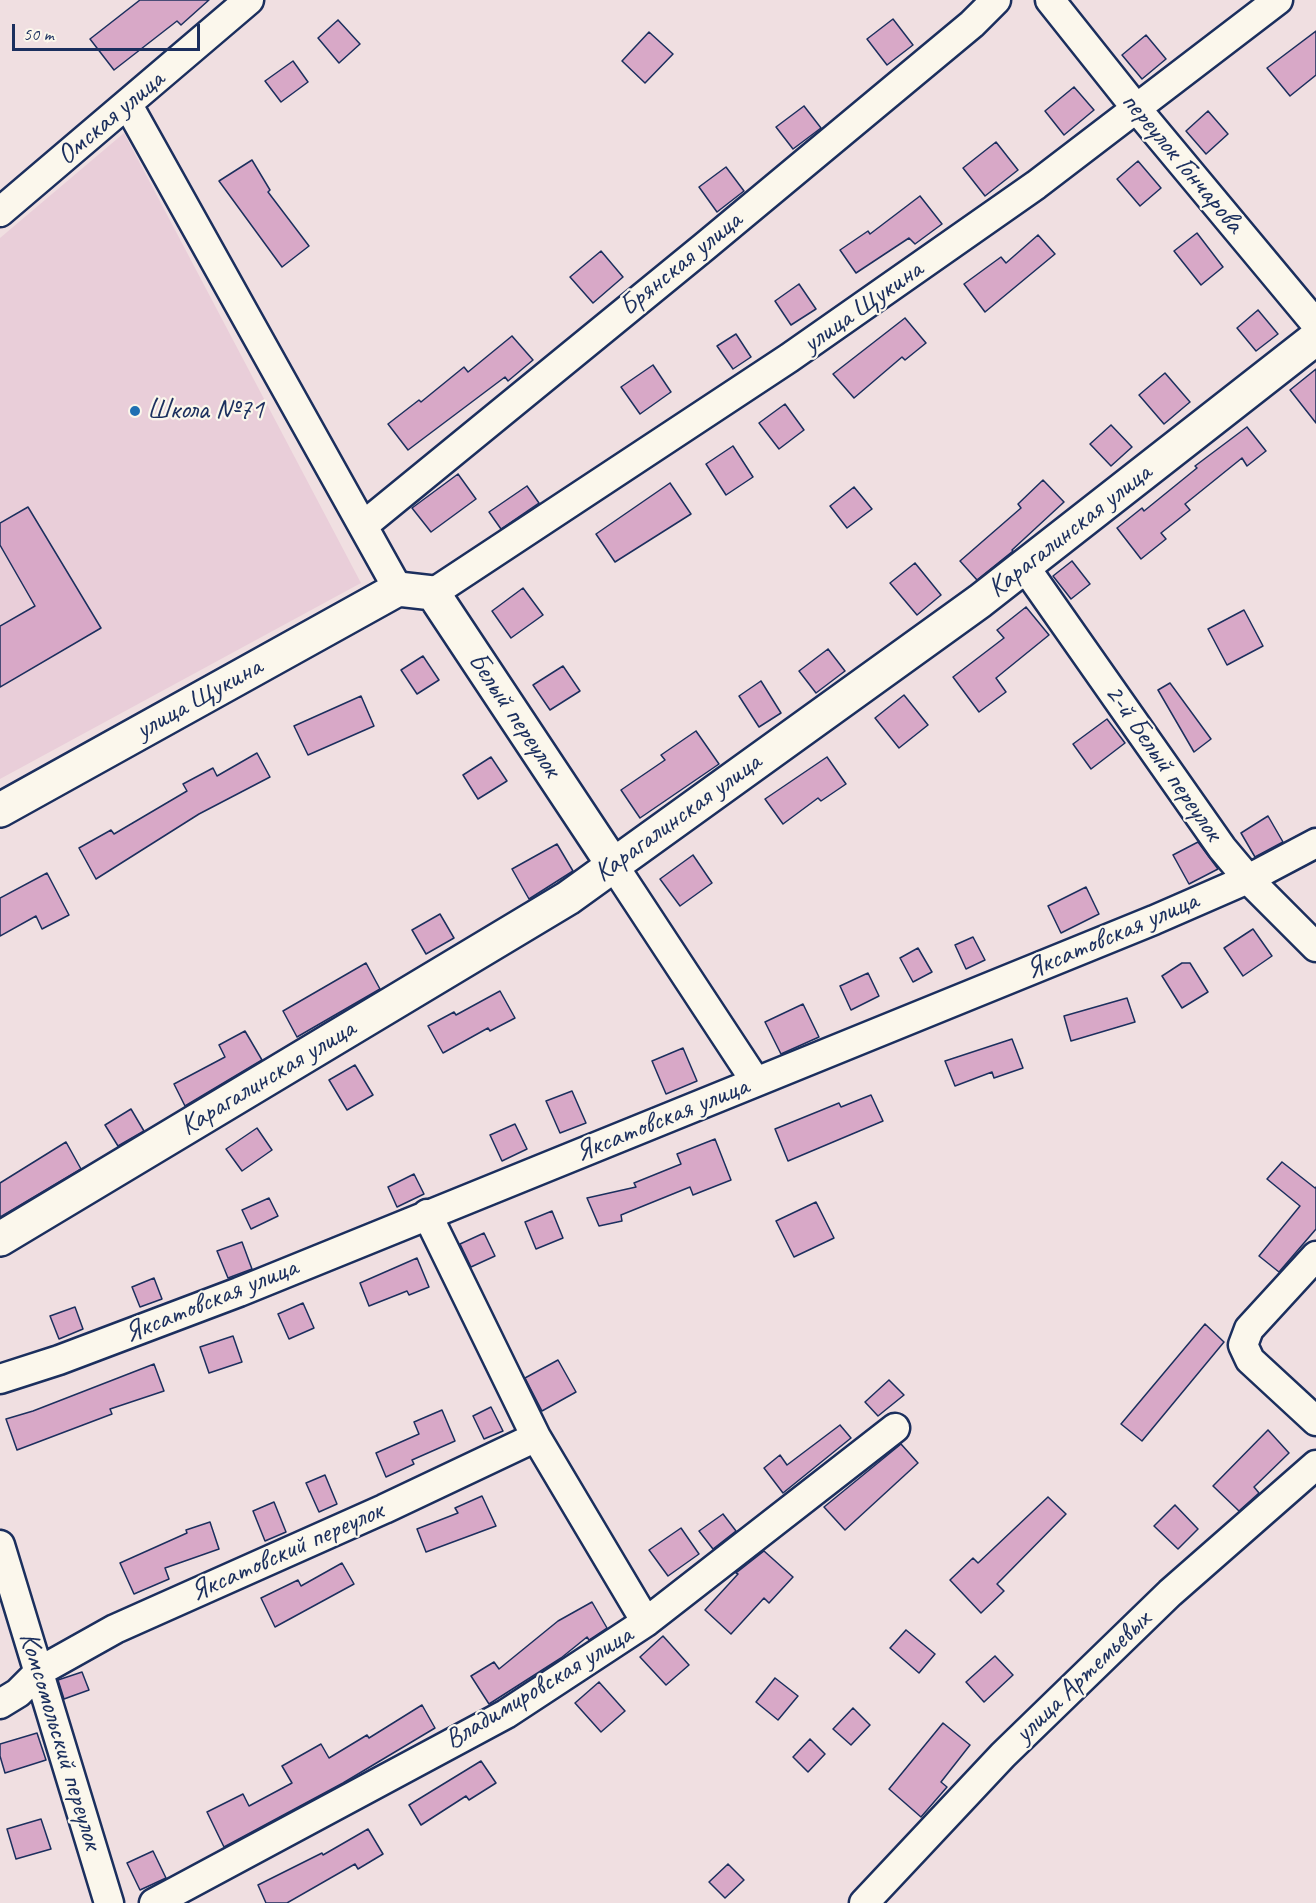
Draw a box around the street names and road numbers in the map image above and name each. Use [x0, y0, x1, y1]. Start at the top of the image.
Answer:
street label: Омская улица [50, 63, 172, 173]
street label: переулок Гончарова [1113, 86, 1251, 240]
street label: Брянская улица [613, 204, 749, 324]
street label: улица Щукина [796, 253, 930, 361]
street label: Карагалинская улица [981, 457, 1159, 605]
street label: Белый переулок [460, 646, 568, 784]
street label: улица Щукина [130, 651, 268, 747]
street label: 2-й Белый переулок [1096, 678, 1230, 848]
street label: Карагалинская улица [588, 746, 768, 890]
street label: Яксатовская улица [1021, 885, 1203, 987]
street label: Карагалинская улица [174, 1012, 362, 1144]
street label: Яксатовская улица [570, 1070, 754, 1170]
street label: Яксатовская улица [119, 1251, 303, 1351]
street label: Яксатовский переулок [185, 1494, 389, 1610]
street label: улица Артемьевых [1008, 1604, 1158, 1750]
street label: Владимировская улица [439, 1619, 639, 1757]
street label: Комсомольский переулок [11, 1628, 109, 1854]

